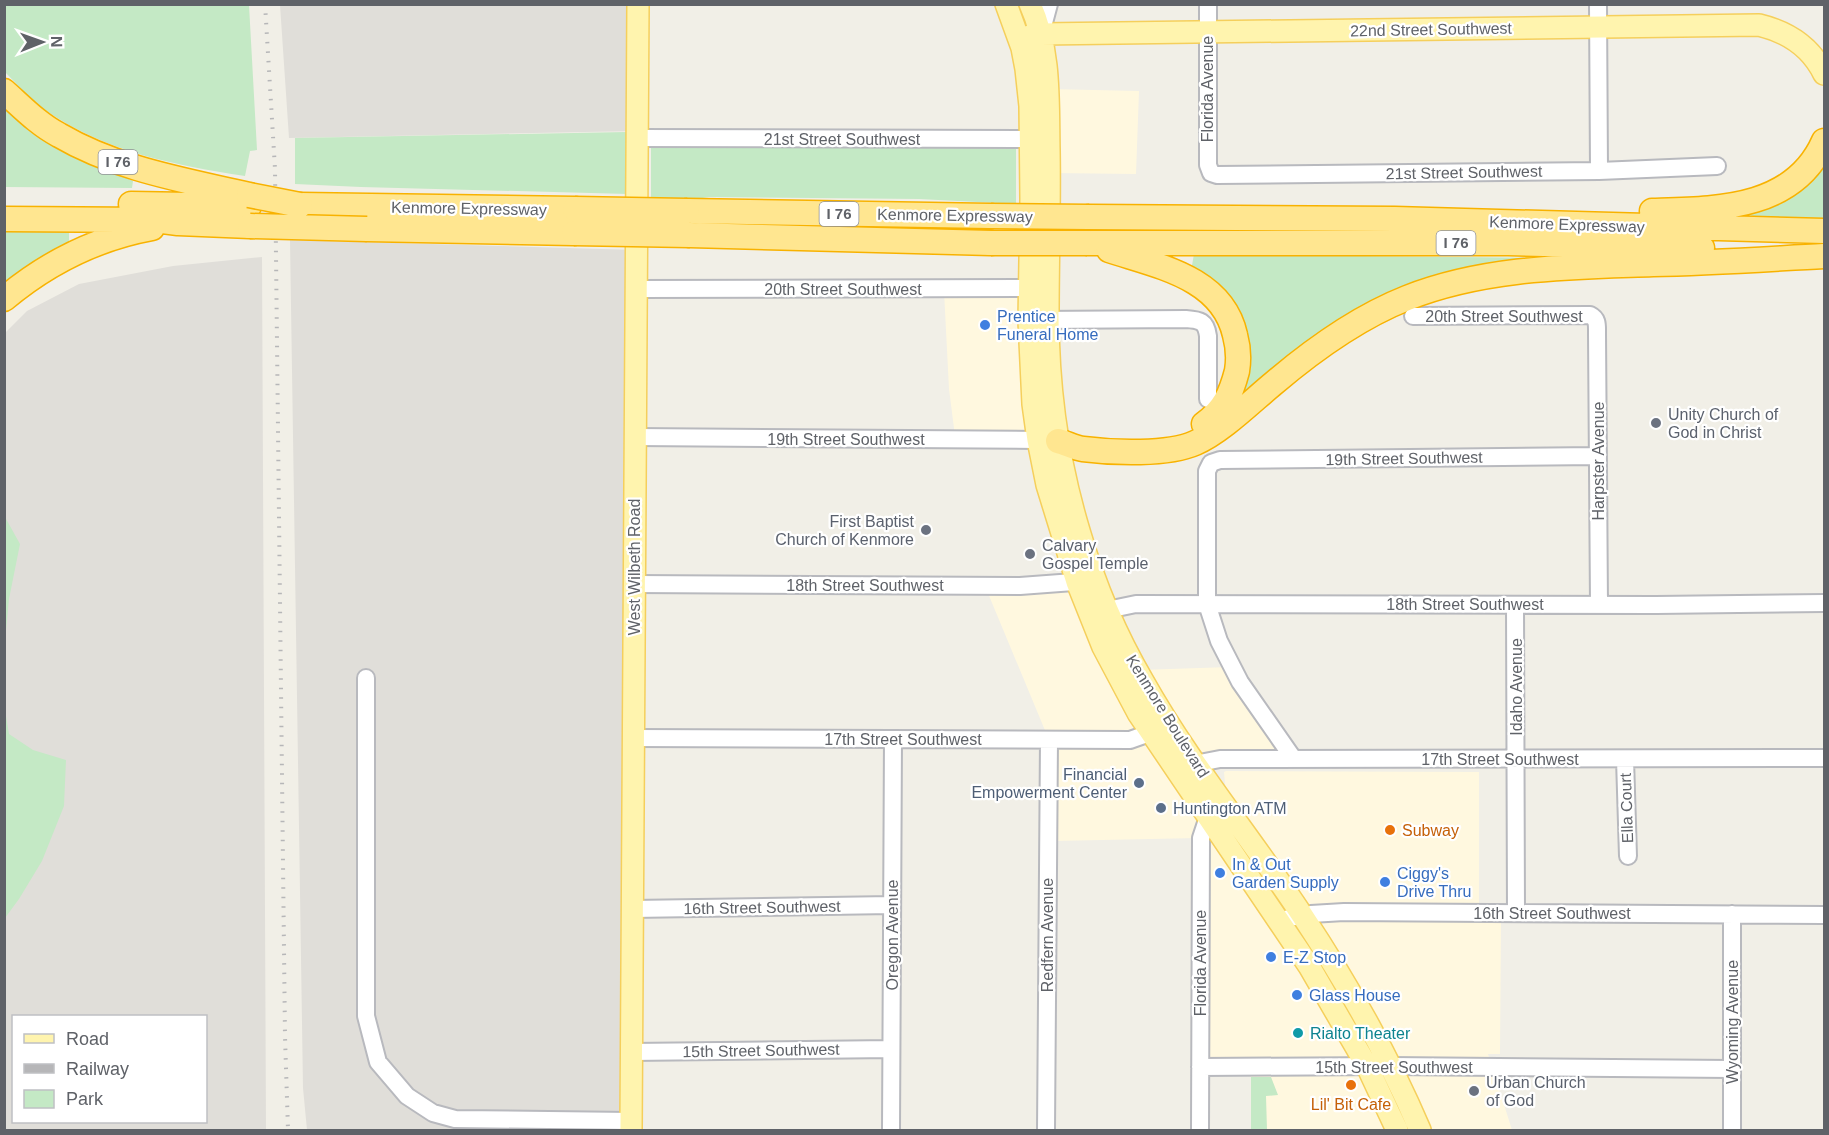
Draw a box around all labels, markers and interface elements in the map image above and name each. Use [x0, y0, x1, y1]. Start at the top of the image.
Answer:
north arrow [12, 12, 72, 72]
street label: 22nd Street Southwest [1350, 20, 1513, 39]
text: N [48, 36, 65, 48]
street label: Florida Avenue [1199, 36, 1216, 142]
street label: 21st Street Southwest [764, 131, 921, 148]
road number: I 76 [98, 150, 138, 174]
street label: 21st Street Southwest [1386, 163, 1543, 182]
street label: Kenmore Expressway [391, 199, 547, 218]
road number: I 76 [820, 202, 858, 226]
street label: Kenmore Expressway [877, 206, 1033, 225]
street label: Kenmore Expressway [1489, 213, 1645, 236]
road number: I 76 [1436, 231, 1476, 255]
street label: 20th Street Southwest [764, 281, 922, 298]
place label: Prentice Funeral Home [997, 308, 1098, 343]
street label: 20th Street Southwest [1425, 308, 1583, 325]
marker: Prentice Funeral Home [978, 318, 992, 332]
street label: Harpster Avenue [1590, 401, 1607, 520]
place label: Unity Church of God in Christ [1668, 406, 1779, 441]
marker: Unity Church of God in Christ [1649, 416, 1663, 430]
street label: 19th Street Southwest [767, 431, 925, 448]
street label: 19th Street Southwest [1325, 449, 1483, 468]
street label: West Wilbeth Road [626, 499, 643, 635]
place label: First Baptist Church of Kenmore [775, 513, 915, 548]
marker: First Baptist Church of Kenmore [919, 523, 933, 537]
place label: Calvary Gospel Temple [1042, 537, 1149, 572]
marker: Calvary Gospel Temple [1023, 547, 1037, 561]
street label: 18th Street Southwest [786, 577, 944, 594]
street label: 18th Street Southwest [1386, 596, 1544, 613]
street label: Idaho Avenue [1508, 638, 1525, 736]
street label: Kenmore Boulevard [1123, 652, 1212, 781]
street label: 17th Street Southwest [824, 731, 982, 748]
street label: 17th Street Southwest [1421, 751, 1579, 768]
place label: Financial Empowerment Center [971, 766, 1128, 801]
street label: Ella Court [1617, 772, 1636, 843]
marker: Financial Empowerment Center [1132, 776, 1146, 790]
place label: Huntington ATM [1173, 800, 1287, 817]
marker: Huntington ATM [1154, 801, 1168, 815]
place label: Subway [1402, 822, 1459, 839]
marker: Subway [1383, 823, 1397, 837]
place label: In & Out Garden Supply [1232, 856, 1339, 891]
place label: Ciggy's Drive Thru [1397, 865, 1471, 900]
marker: In & Out Garden Supply [1213, 866, 1227, 880]
marker: Ciggy's Drive Thru [1378, 875, 1392, 889]
street label: Redfern Avenue [1039, 878, 1056, 992]
street label: Oregon Avenue [884, 879, 901, 990]
street label: 16th Street Southwest [683, 898, 841, 917]
street label: 16th Street Southwest [1473, 905, 1631, 922]
street label: Florida Avenue [1192, 910, 1209, 1016]
place label: E-Z Stop [1283, 949, 1346, 966]
marker: E-Z Stop [1264, 950, 1278, 964]
street label: Wyoming Avenue [1724, 960, 1741, 1084]
place label: Glass House [1309, 987, 1401, 1004]
marker: Glass House [1290, 988, 1304, 1002]
legend [12, 1015, 207, 1123]
place label: Rialto Theater [1310, 1025, 1411, 1042]
marker: Rialto Theater [1291, 1026, 1305, 1040]
text: Road [66, 1029, 109, 1049]
street label: 15th Street Southwest [682, 1041, 840, 1060]
text: Railway [66, 1059, 129, 1079]
street label: 15th Street Southwest [1315, 1059, 1473, 1076]
place label: Urban Church of God [1486, 1074, 1586, 1109]
marker: Lil' Bit Cafe [1344, 1078, 1358, 1092]
marker: Urban Church of God [1467, 1084, 1481, 1098]
text: Park [66, 1089, 104, 1109]
place label: Lil' Bit Cafe [1311, 1096, 1391, 1113]

